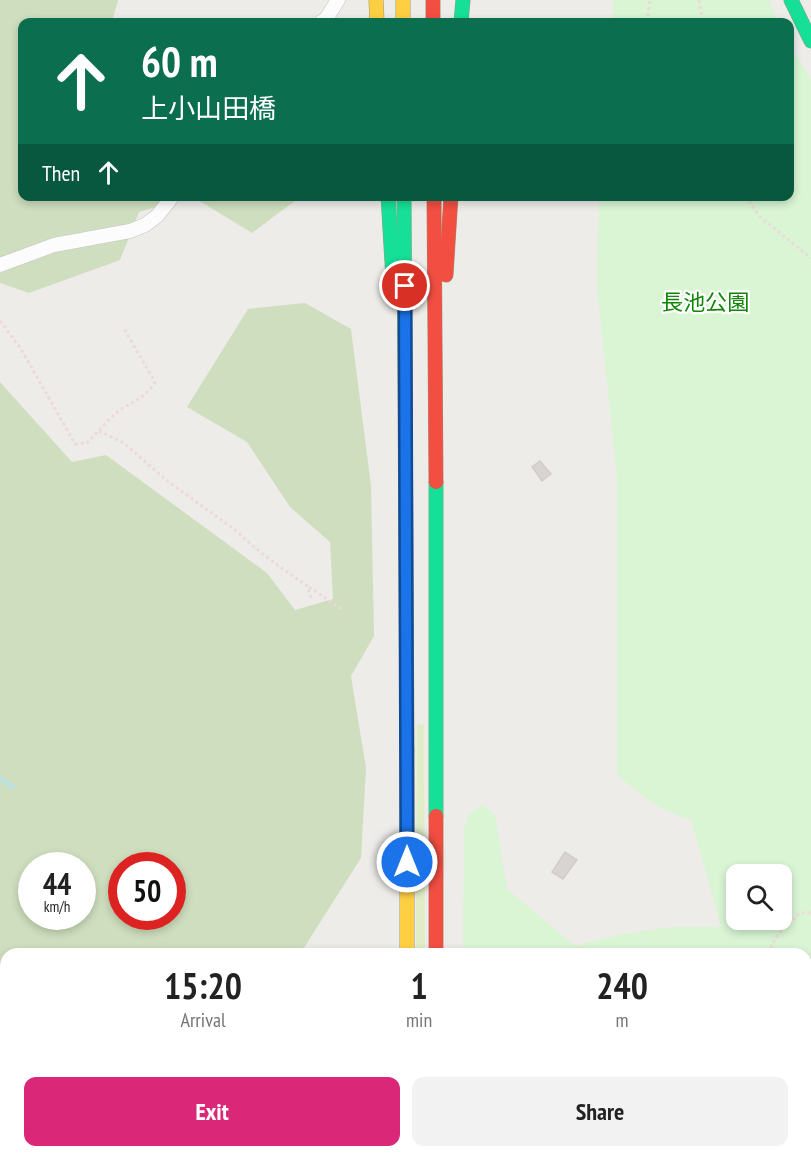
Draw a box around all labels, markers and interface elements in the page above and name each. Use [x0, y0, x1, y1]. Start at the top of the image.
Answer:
text: 60 m [141, 34, 218, 89]
icon: ahead [42, 42, 120, 120]
text: 上小山田橋 [141, 91, 276, 125]
icon: ahead [92, 156, 125, 189]
text: Then [42, 159, 80, 187]
pin [379, 260, 430, 311]
icon: arrive [388, 269, 421, 302]
park label: 長池公園 [661, 288, 749, 316]
position arrow [375, 830, 439, 894]
speed limit sign: 50 [108, 852, 186, 930]
text: 44 [43, 864, 71, 903]
map controls [726, 864, 792, 930]
button: search [726, 864, 792, 930]
text: km/h [44, 897, 70, 916]
text: 15:20 [164, 962, 242, 1009]
text: 1 [410, 962, 428, 1009]
text: 240 [596, 962, 648, 1009]
text: Arrival [180, 1007, 226, 1033]
text: min [406, 1007, 432, 1033]
text: m [616, 1007, 629, 1033]
button: Exit [24, 1077, 400, 1146]
button: Share [412, 1077, 788, 1146]

